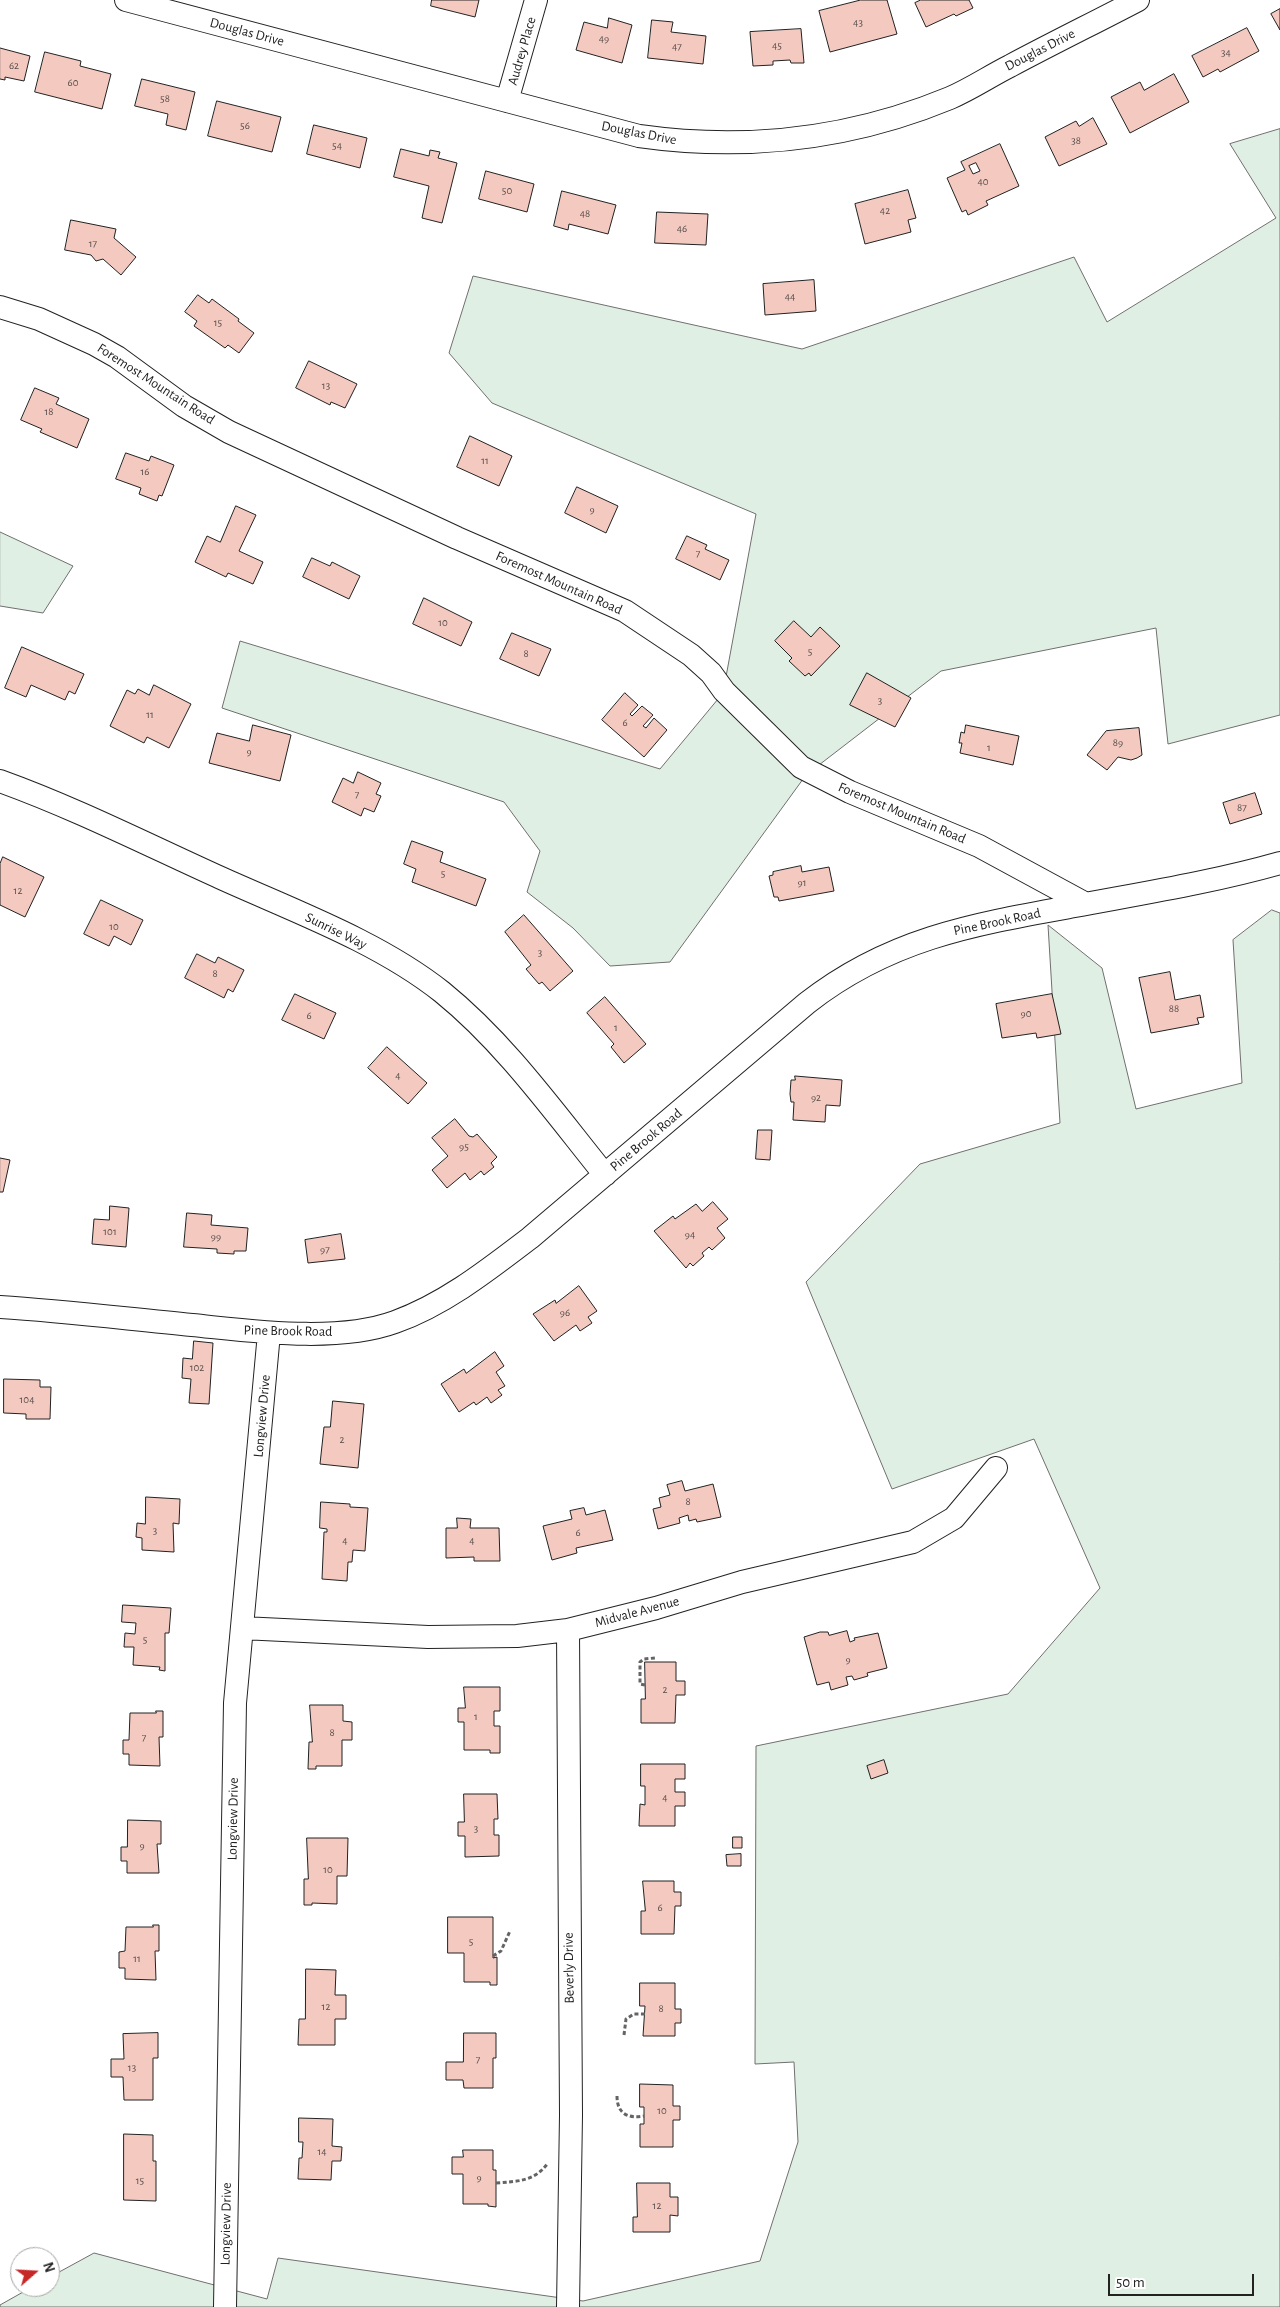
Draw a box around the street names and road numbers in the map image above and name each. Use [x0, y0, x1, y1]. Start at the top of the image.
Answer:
street label: Douglas Drive [208, 14, 286, 50]
street label: Audrey Place [504, 15, 540, 87]
street label: Douglas Drive [1002, 25, 1078, 75]
street label: Douglas Drive [600, 117, 678, 149]
street label: Foremost Mountain Road [94, 340, 218, 428]
street label: Foremost Mountain Road [493, 547, 625, 619]
street label: Foremost Mountain Road [836, 779, 968, 847]
street label: Pine Brook Road [952, 905, 1042, 939]
street label: Sunrise Way [302, 909, 370, 953]
street label: Pine Brook Road [607, 1105, 685, 1175]
street label: Pine Brook Road [243, 1322, 333, 1340]
street label: Longview Drive [250, 1374, 274, 1458]
street label: Midvale Avenue [593, 1593, 681, 1631]
street label: Longview Drive [224, 1777, 242, 1861]
street label: Beverly Drive [560, 1932, 578, 2004]
street label: Longview Drive [217, 2182, 235, 2266]

